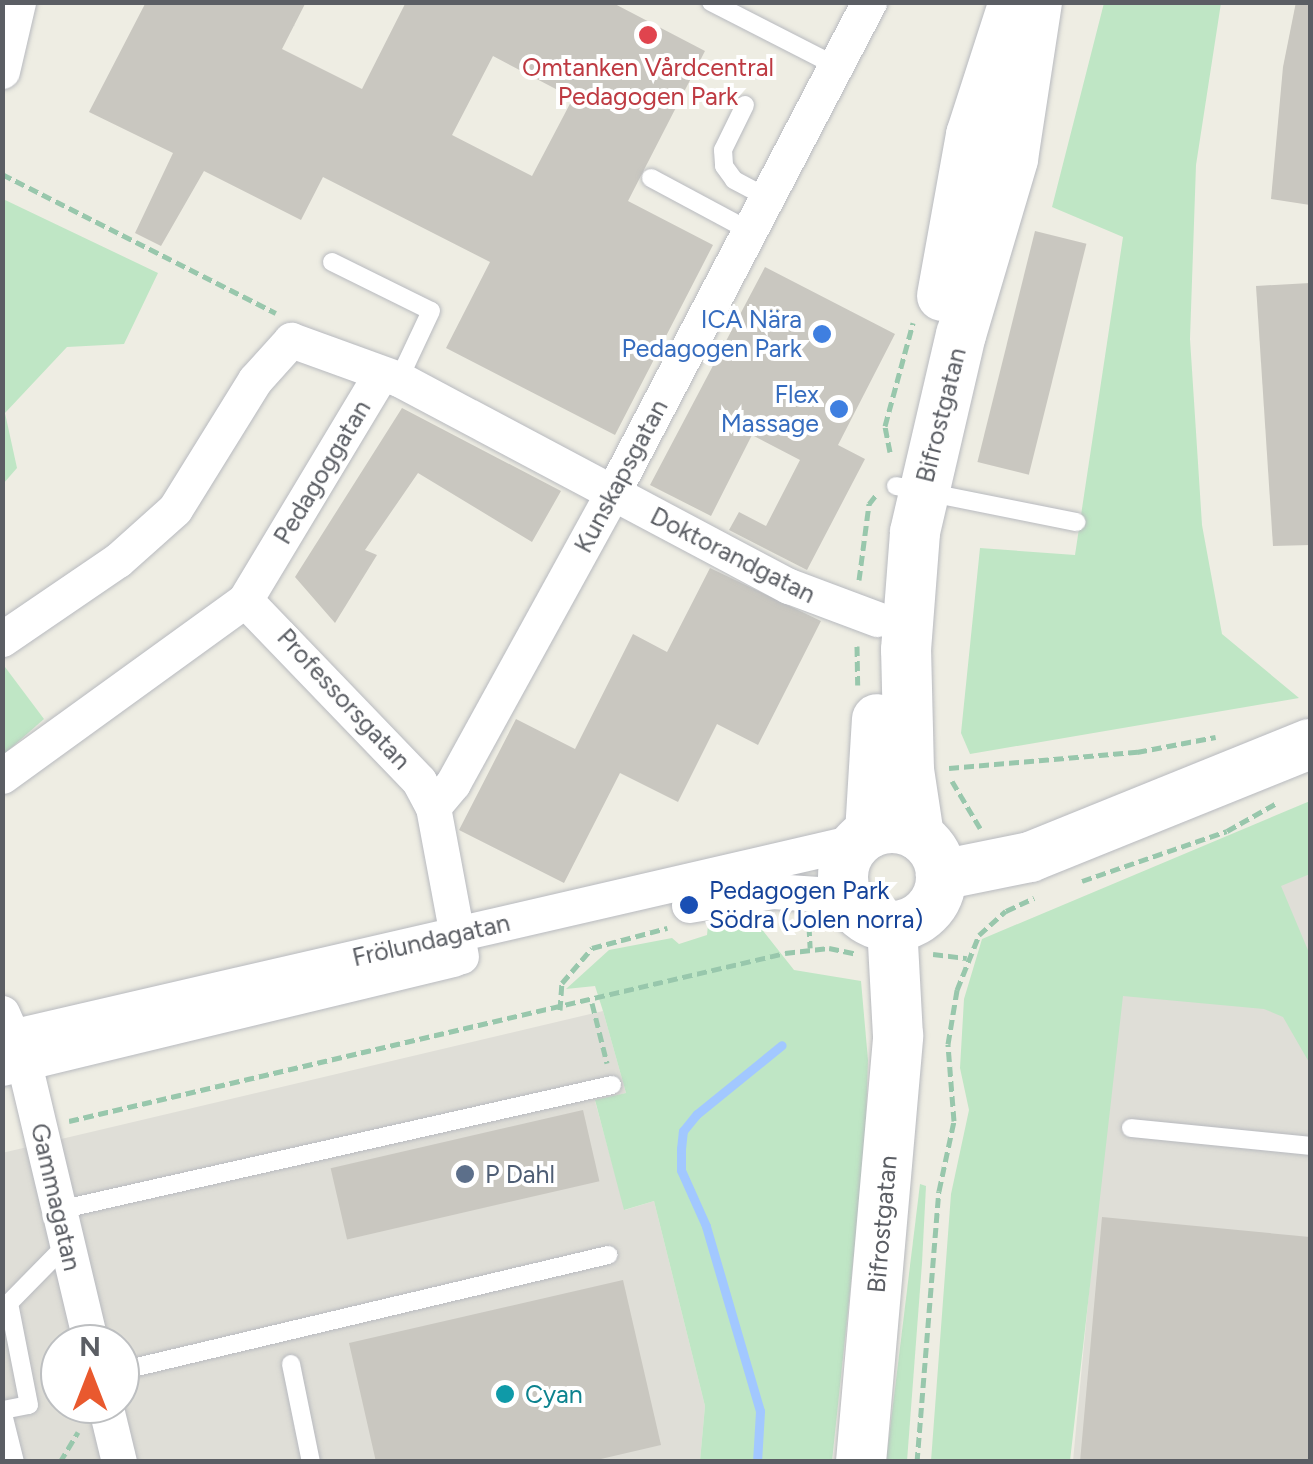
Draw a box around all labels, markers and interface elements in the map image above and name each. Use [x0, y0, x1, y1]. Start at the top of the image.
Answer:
marker: Omtanken Vårdcentral Pedagogen Park [635, 22, 661, 48]
place label: Omtanken Vårdcentral Pedagogen Park [522, 53, 774, 112]
place label: ICA Nära Pedagogen Park [622, 305, 802, 364]
marker: ICA Nära Pedagogen Park [811, 323, 833, 345]
street label: Bifrostgatan [910, 345, 972, 485]
place label: Flex Massage [721, 380, 819, 439]
street label: Kunskapsgatan [568, 394, 674, 558]
street label: Pedagoggatan [267, 395, 377, 549]
marker: Flex Massage [828, 398, 850, 420]
street label: Doktorandgatan [646, 501, 820, 609]
street label: Professorsgatan [271, 622, 417, 776]
place label: Pedagogen Park Södra (Jolen norra) [709, 876, 923, 935]
marker: Pedagogen Park Södra (Jolen norra) [678, 894, 700, 916]
street label: Frölundagatan [349, 907, 513, 973]
street label: Gammagatan [24, 1120, 88, 1274]
street label: Bifrostgatan [861, 1154, 903, 1294]
place label: P Dahl [485, 1159, 555, 1189]
marker: P Dahl [454, 1163, 476, 1185]
north arrow [40, 1324, 140, 1424]
text: N [79, 1329, 101, 1363]
place label: Cyan [525, 1379, 583, 1409]
marker: Cyan [494, 1383, 516, 1405]

